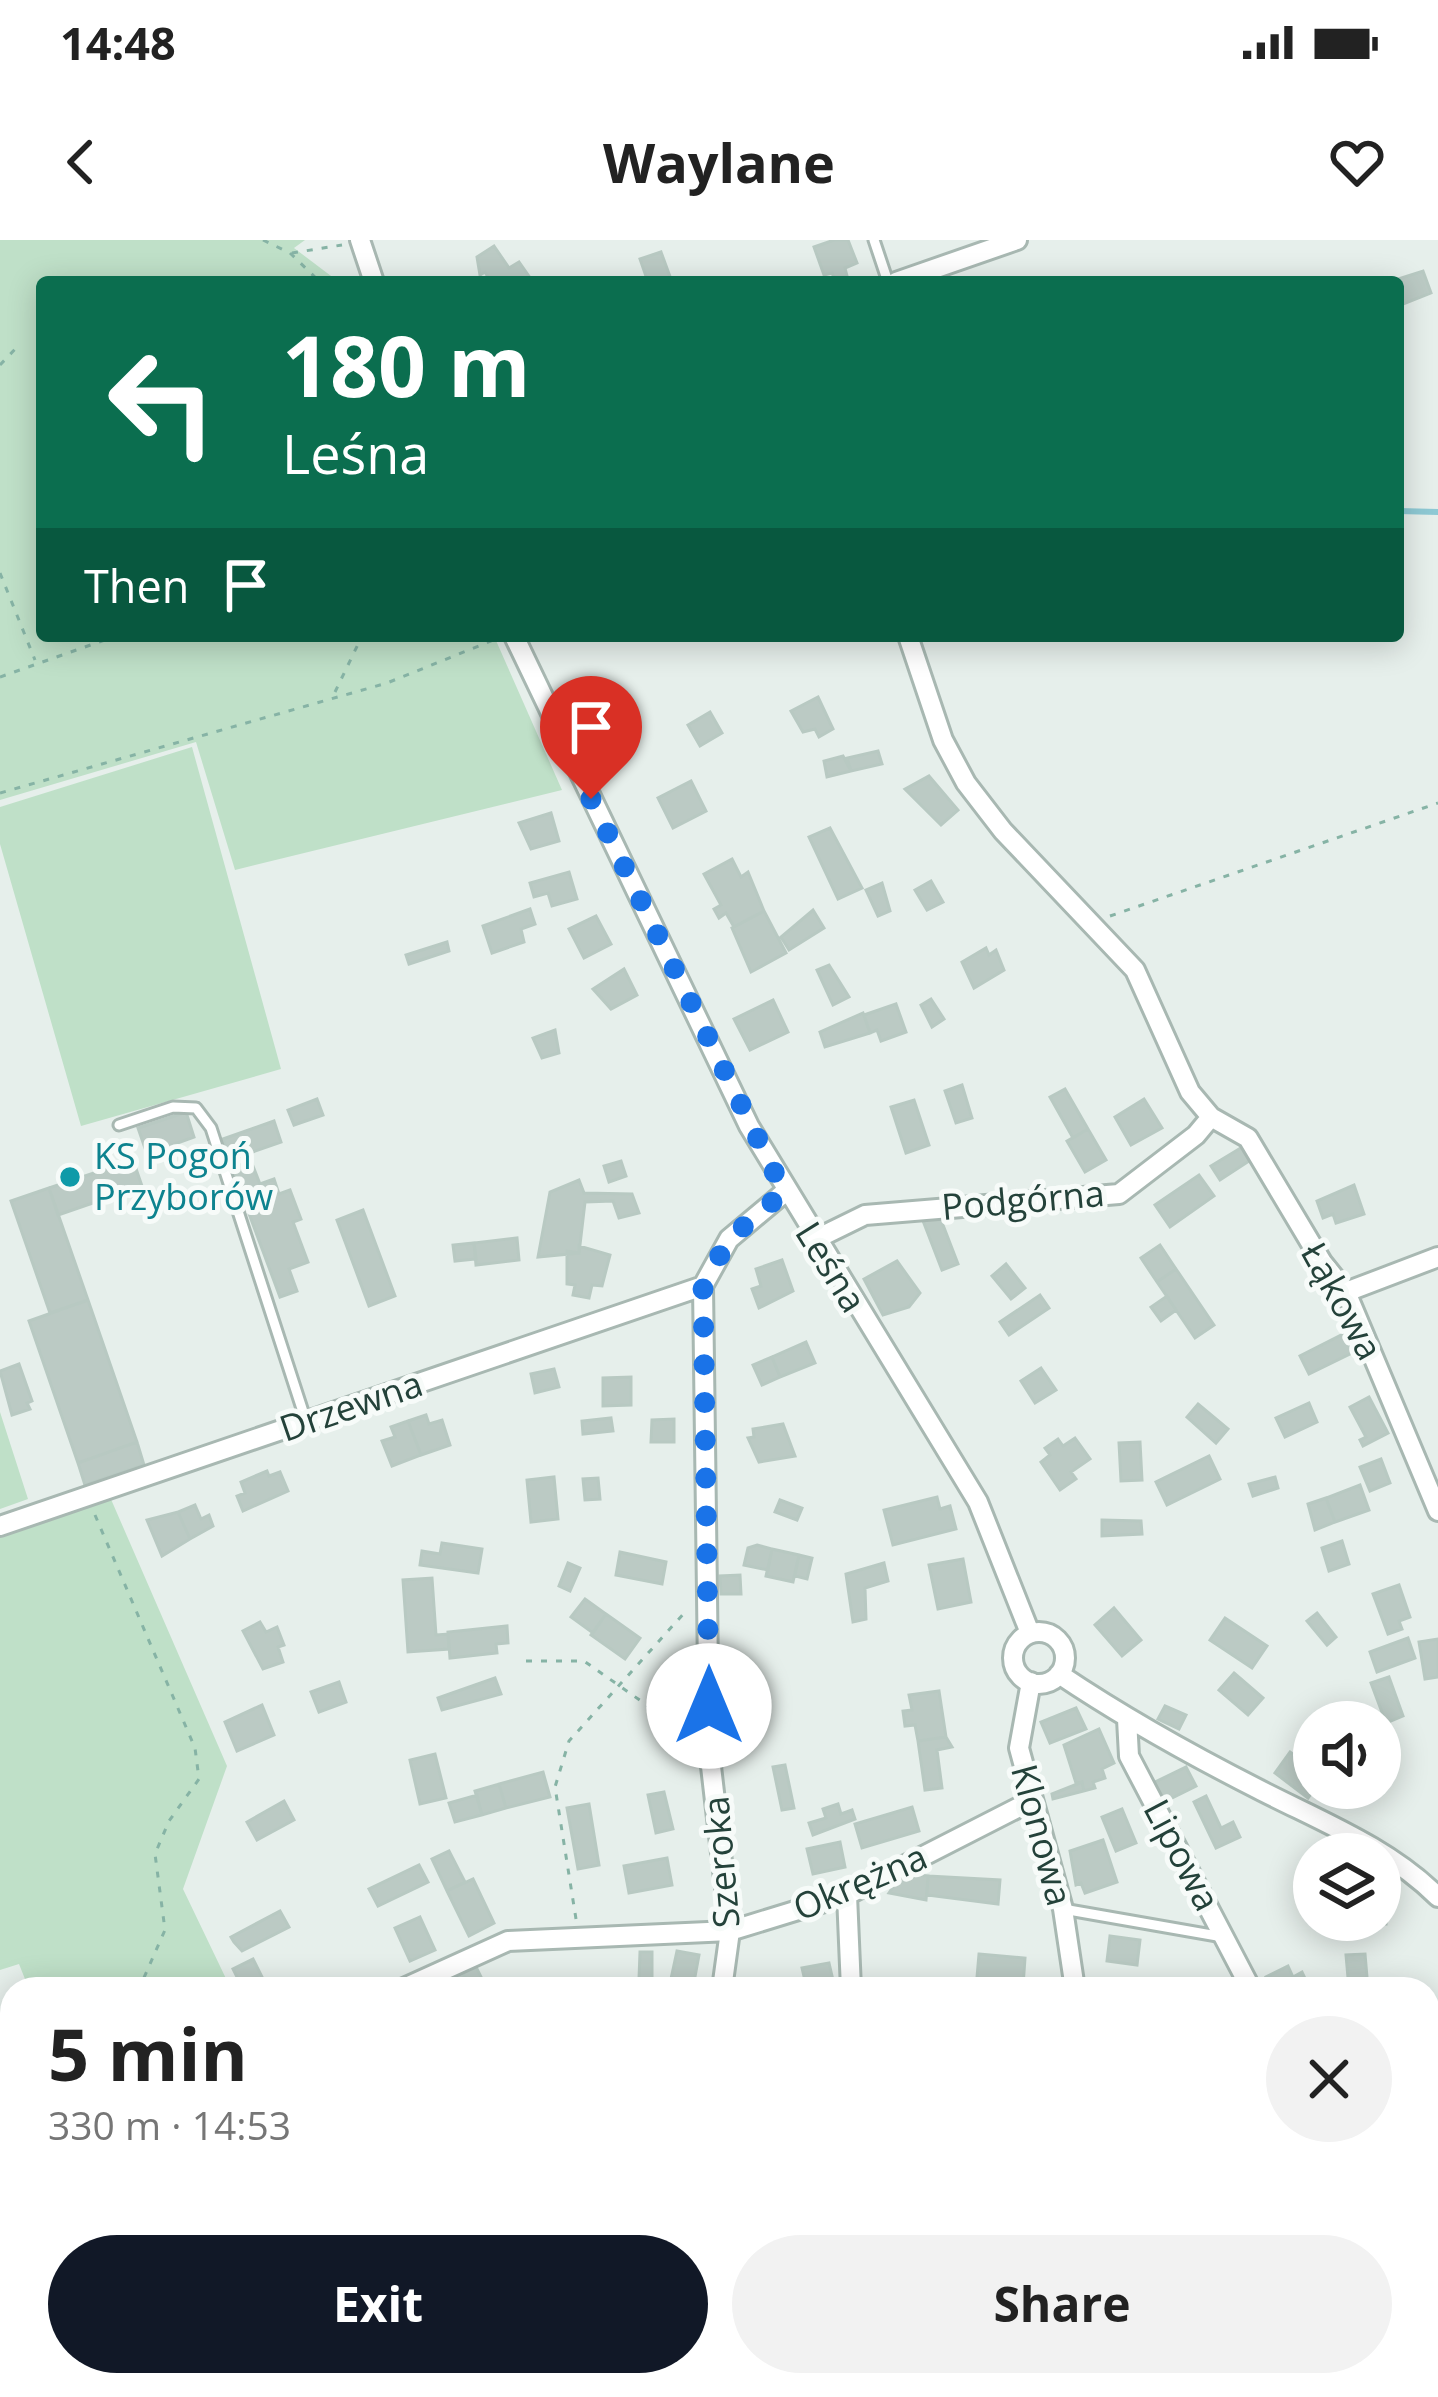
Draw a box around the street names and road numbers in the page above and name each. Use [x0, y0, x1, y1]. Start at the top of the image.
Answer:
street label: Podgórna [939, 1168, 1106, 1231]
street label: Leśna [785, 1212, 878, 1321]
street label: Łąkowa [1290, 1233, 1395, 1368]
street label: Drzewna [273, 1358, 429, 1453]
street label: Klonowa [1000, 1759, 1085, 1911]
street label: Lipowa [1133, 1791, 1232, 1919]
street label: Szeroka [690, 1794, 751, 1930]
street label: Okrężna [785, 1831, 934, 1932]

